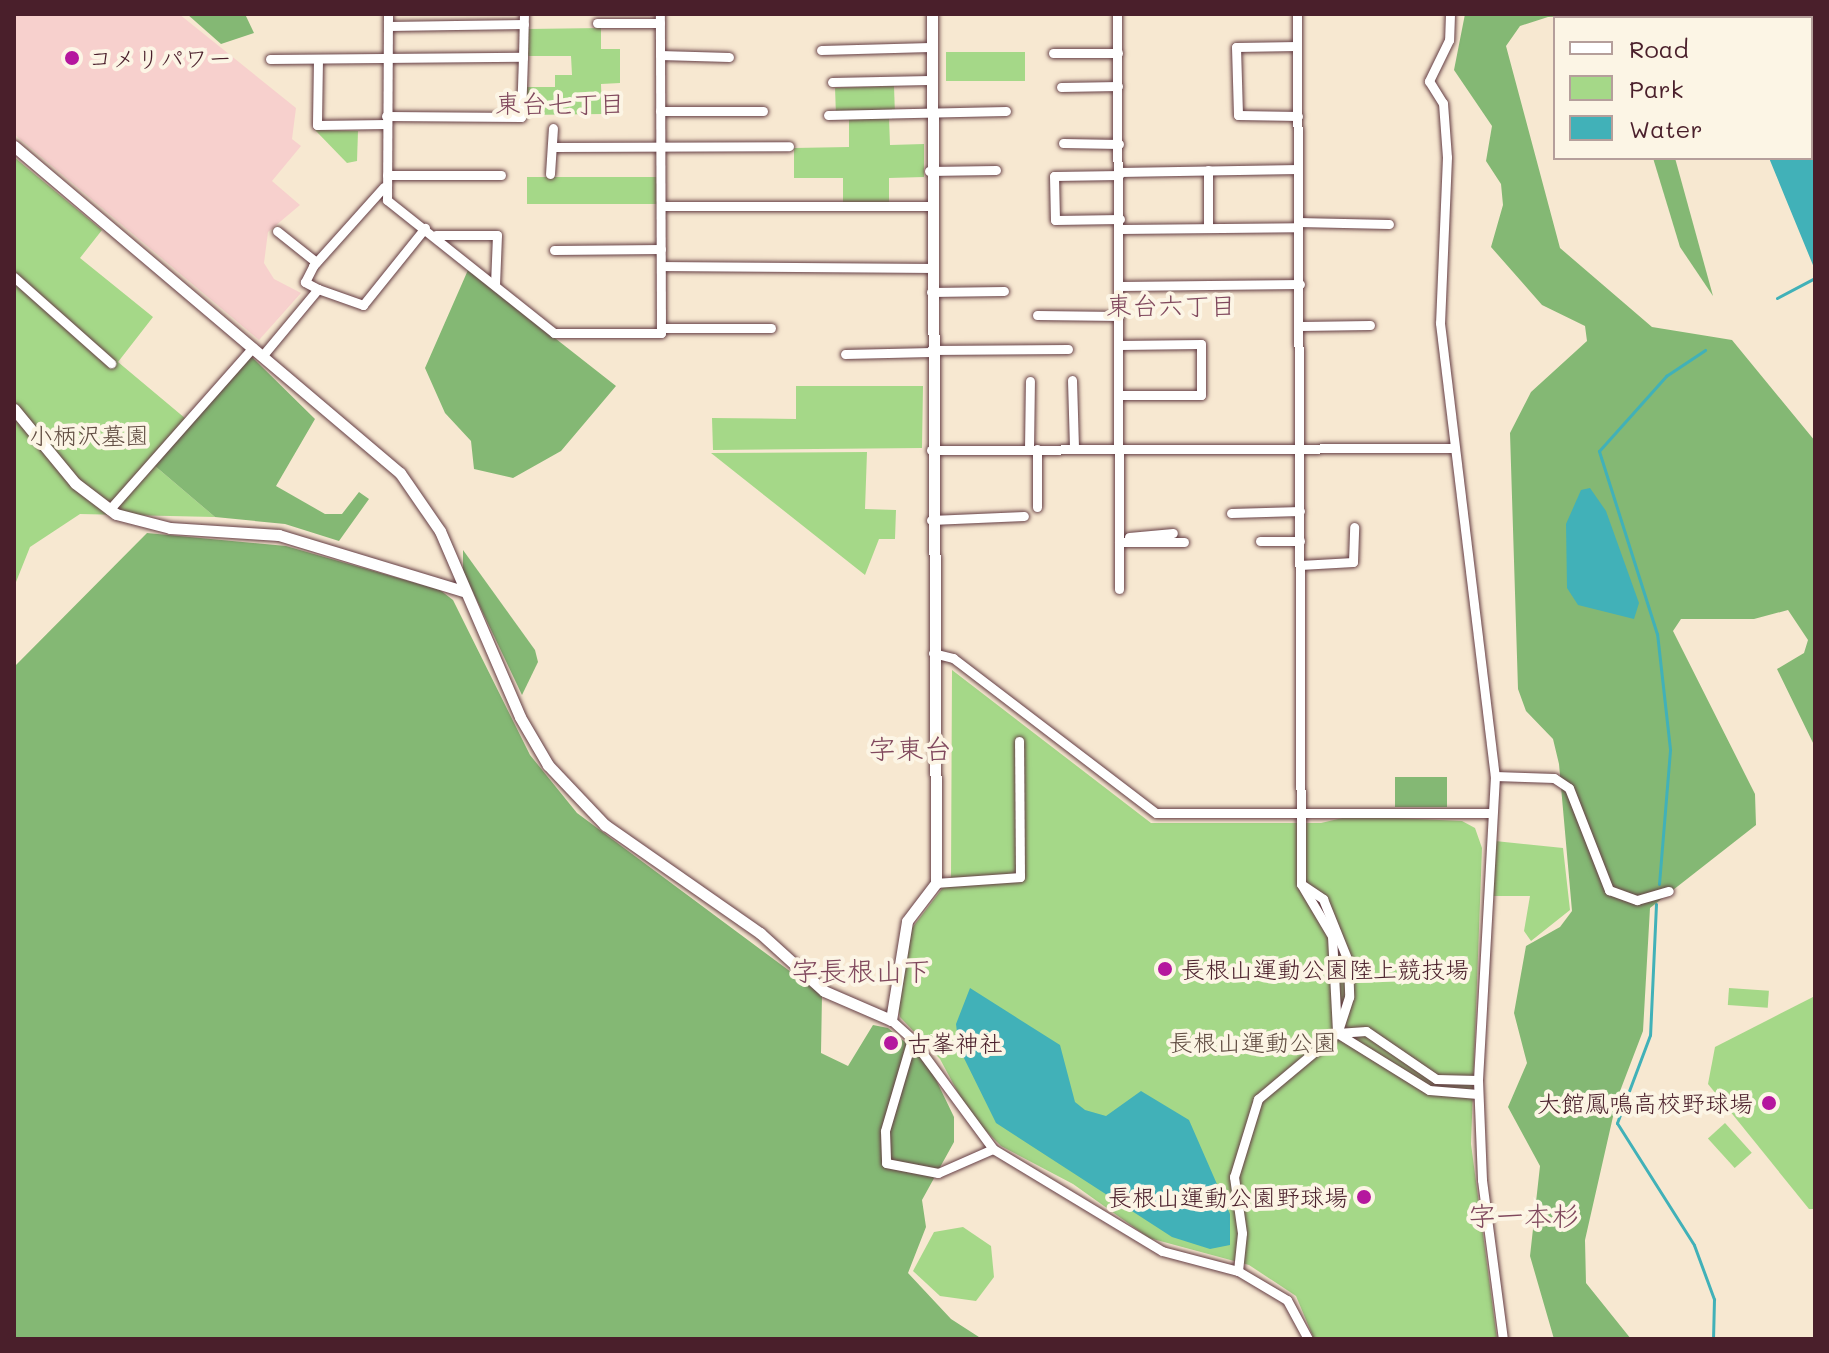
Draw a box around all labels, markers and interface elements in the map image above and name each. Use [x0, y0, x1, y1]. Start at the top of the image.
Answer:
legend [1553, 16, 1813, 160]
text: Road [1629, 33, 1689, 64]
place label: コメリパワー [88, 44, 232, 72]
marker: コメリパワー [63, 49, 81, 67]
text: Park [1629, 73, 1683, 104]
district label: 東台七丁目 [495, 88, 625, 120]
text: Water [1629, 113, 1703, 144]
district label: 東台六丁目 [1106, 290, 1236, 322]
park label: 小柄沢墓園 [29, 421, 149, 449]
district label: 字東台 [868, 731, 952, 765]
district label: 字長根山下 [791, 953, 931, 987]
place label: 長根山運動公園陸上競技場 [1181, 955, 1469, 983]
marker: 長根山運動公園陸上競技場 [1156, 960, 1174, 978]
park label: 長根山運動公園 [1169, 1028, 1337, 1056]
place label: 古峯神社 [907, 1029, 1003, 1057]
marker: 古峯神社 [882, 1034, 900, 1052]
place label: 大館鳳鳴高校野球場 [1537, 1089, 1753, 1117]
marker: 大館鳳鳴高校野球場 [1760, 1094, 1778, 1112]
place label: 長根山運動公園野球場 [1108, 1183, 1348, 1211]
marker: 長根山運動公園野球場 [1355, 1188, 1373, 1206]
district label: 字一本杉 [1468, 1198, 1580, 1232]

